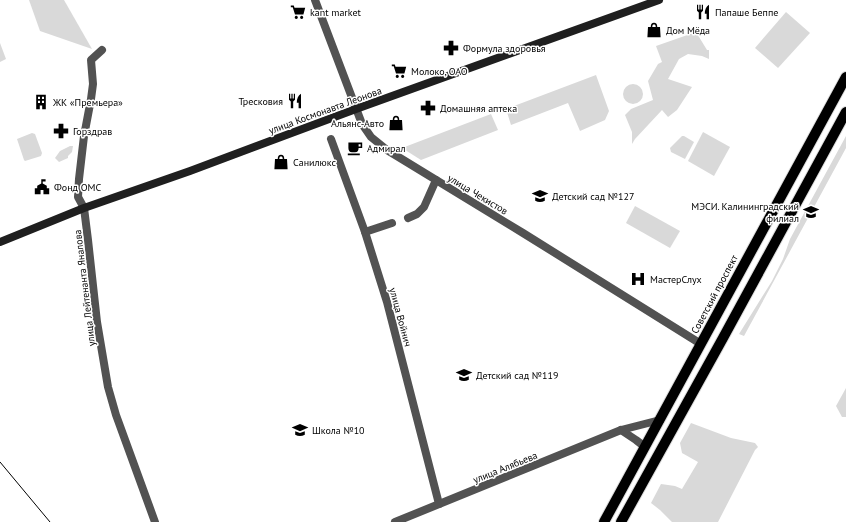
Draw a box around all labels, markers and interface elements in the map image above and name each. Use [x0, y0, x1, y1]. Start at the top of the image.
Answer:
supermarket icon: kant market [289, 3, 307, 21]
restaurant icon: Папаше Беппе [694, 3, 712, 21]
place label: kant market [310, 6, 362, 19]
place label: Папаше Беппе [715, 6, 778, 19]
shop icon: Дом Мёда [645, 21, 663, 39]
place label: Дом Мёда [666, 24, 710, 37]
pharmacy icon: Формула здоровья [442, 39, 460, 57]
place label: Формула здоровья [463, 42, 546, 55]
supermarket icon: Молоко, ОАО [390, 62, 408, 80]
place label: Молоко, ОАО [411, 65, 468, 78]
street label: улица Космонавта Леонова [267, 84, 384, 137]
restaurant icon: Тресковия [286, 92, 304, 110]
building icon: ЖК «Премьера» [32, 93, 50, 111]
place label: Тресковия [238, 95, 283, 108]
place label: ЖК «Премьера» [52, 96, 123, 109]
pharmacy icon: Домашняя аптека [419, 99, 437, 117]
place label: Домашняя аптека [440, 102, 517, 115]
shop icon: Альянс-Авто [387, 114, 405, 132]
place label: Альянс-Авто [331, 117, 384, 130]
pharmacy icon: Горздрав [52, 122, 70, 140]
place label: Горздрав [73, 125, 112, 138]
cafe icon: Адмирал [346, 139, 364, 157]
place label: Адмирал [367, 142, 406, 155]
shop icon: Санилюкс [272, 153, 290, 171]
place label: Санилюкс [293, 156, 336, 169]
street label: улица Чекистов [445, 171, 510, 218]
public building icon: Фонд ОМС [33, 178, 51, 196]
place label: Фонд ОМС [54, 181, 101, 194]
school or university icon: Детский сад №127 [531, 187, 549, 205]
place label: Детский сад №127 [552, 190, 634, 203]
place label: МЭСИ. Калининградский филиал [691, 200, 799, 225]
school or university icon: МЭСИ. Калининградский филиал [802, 203, 820, 221]
street label: улица Лейтенанта Яналова [71, 229, 98, 347]
street label: Советский проспект [688, 253, 741, 336]
hospital icon: МастерСлух [629, 270, 647, 288]
place label: МастерСлух [650, 273, 702, 286]
street label: улица Войнич [386, 286, 415, 348]
school or university icon: Детский сад №119 [455, 366, 473, 384]
place label: Детский сад №119 [476, 369, 558, 382]
school or university icon: Школа №10 [291, 421, 309, 439]
place label: Школа №10 [312, 424, 365, 437]
street label: улица Алябьева [471, 449, 539, 486]

